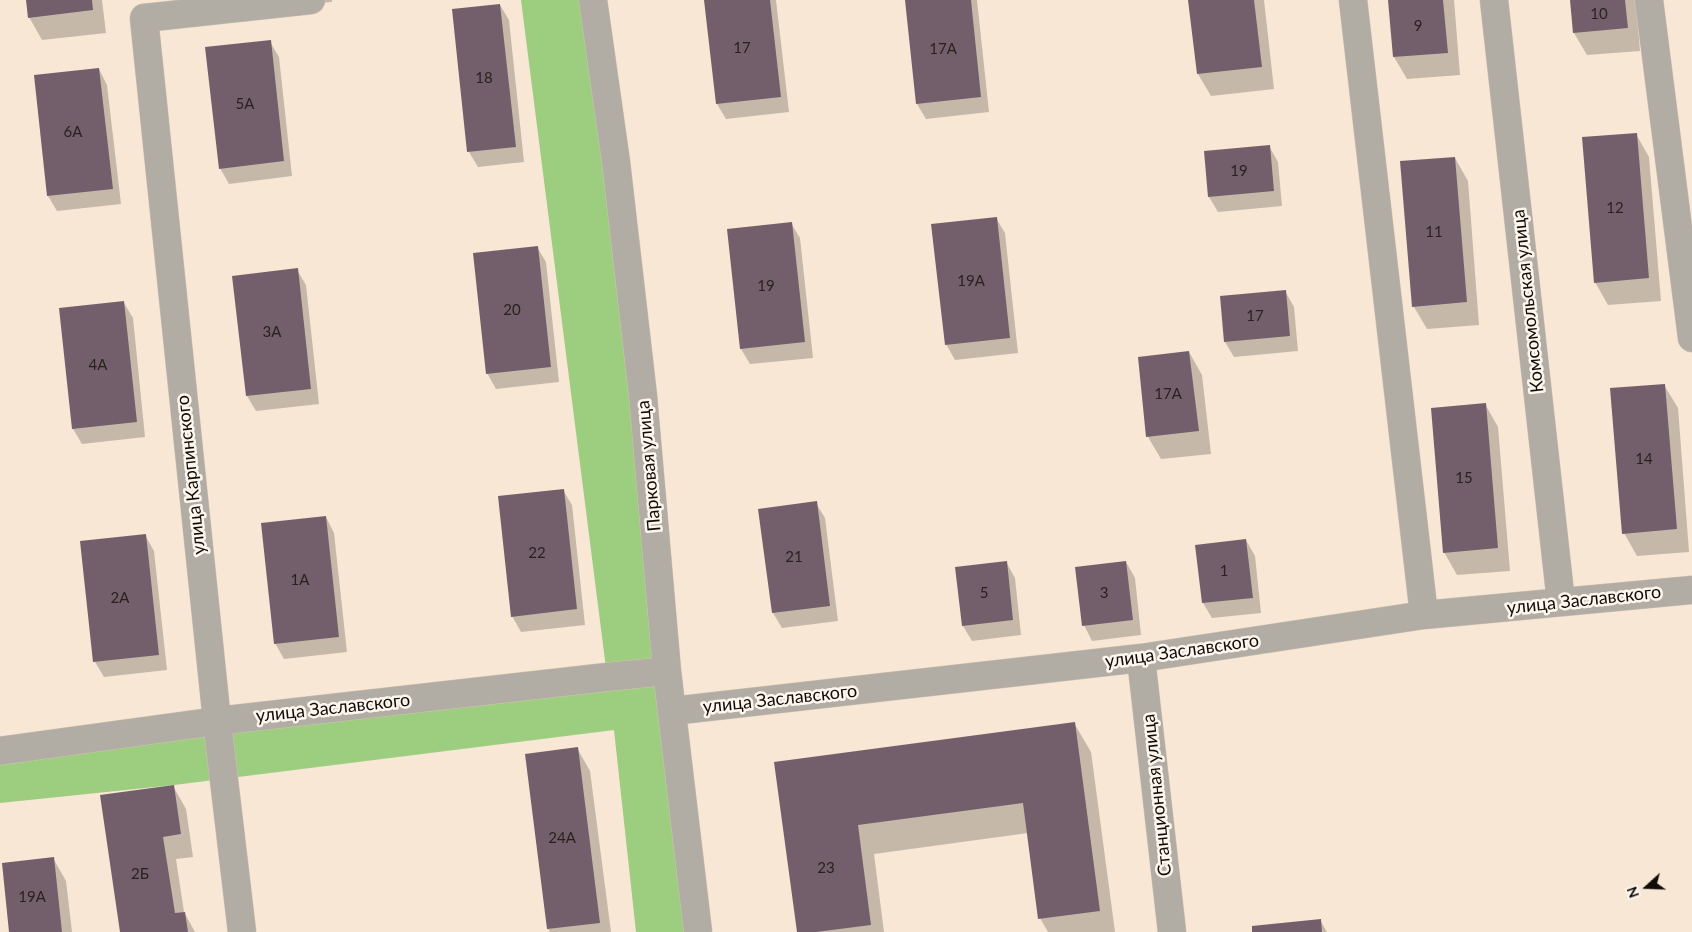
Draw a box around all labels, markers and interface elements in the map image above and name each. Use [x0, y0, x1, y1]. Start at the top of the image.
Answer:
house number: 10 [1590, 5, 1608, 23]
house number: 9 [1414, 17, 1422, 35]
house number: 17 [733, 39, 751, 57]
house number: 17А [929, 40, 957, 58]
house number: 18 [475, 69, 493, 87]
house number: 5А [236, 95, 254, 113]
house number: 6А [64, 123, 82, 141]
house number: 19 [1230, 162, 1248, 180]
house number: 12 [1606, 199, 1624, 217]
street label: Комсомольская улица [1508, 208, 1548, 394]
house number: 11 [1425, 223, 1443, 241]
house number: 19А [957, 272, 985, 290]
house number: 19 [757, 277, 775, 295]
house number: 20 [503, 301, 521, 319]
house number: 17 [1246, 307, 1264, 325]
house number: 3А [263, 323, 281, 341]
house number: 4А [89, 356, 107, 374]
house number: 17А [1154, 385, 1182, 403]
street label: улица Карпинского [172, 394, 210, 556]
street label: Парковая улица [633, 399, 665, 533]
house number: 14 [1635, 450, 1653, 468]
house number: 15 [1455, 469, 1473, 487]
house number: 22 [528, 544, 546, 562]
house number: 21 [785, 548, 803, 566]
house number: 1 [1220, 562, 1228, 580]
house number: 1А [291, 571, 309, 589]
street label: улица Заславского [1506, 581, 1662, 619]
house number: 5 [980, 584, 988, 602]
house number: 3 [1100, 584, 1108, 602]
house number: 2А [111, 589, 129, 607]
street label: улица Заславского [1104, 630, 1260, 672]
street label: улица Заславского [702, 680, 858, 718]
street label: улица Заславского [255, 689, 411, 727]
street label: Станционная улица [1138, 713, 1176, 877]
house number: 24А [548, 829, 576, 847]
house number: 23 [817, 859, 835, 877]
north arrow [1622, 862, 1672, 912]
house number: 2Б [131, 865, 149, 883]
text: N [1623, 884, 1642, 900]
house number: 19А [18, 888, 46, 906]

